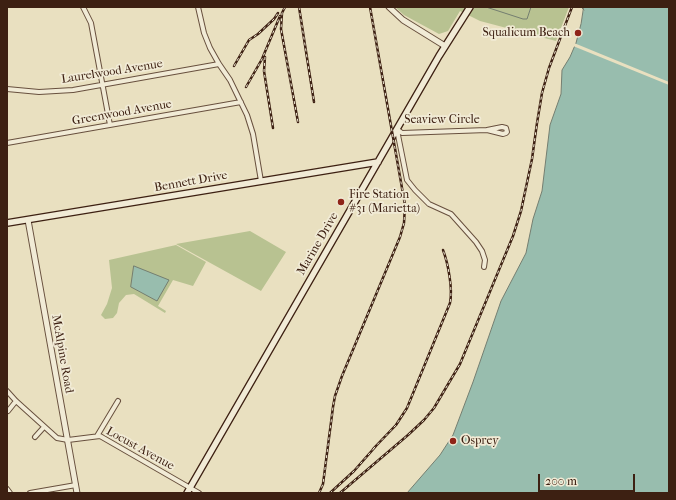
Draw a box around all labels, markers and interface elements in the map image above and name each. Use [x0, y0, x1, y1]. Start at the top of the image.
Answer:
place label: Squalicum Beach [483, 26, 570, 40]
marker: Squalicum Beach [573, 28, 583, 38]
street label: Laurelwood Avenue [60, 57, 164, 87]
street label: Greenwood Avenue [71, 97, 173, 129]
street label: Seaview Circle [404, 113, 480, 127]
street label: Bennett Drive [153, 168, 229, 196]
place label: Fire Station #31 (Marietta) [349, 188, 420, 216]
marker: Fire Station #31 (Marietta) [336, 197, 346, 207]
street label: Marine Drive [294, 210, 342, 278]
street label: McAlpine Road [48, 314, 76, 394]
street label: Locust Avenue [104, 424, 176, 474]
place label: Osprey [461, 434, 499, 448]
marker: Osprey [448, 436, 458, 446]
scale bar [540, 466, 637, 492]
text: 200 m [545, 474, 577, 488]

